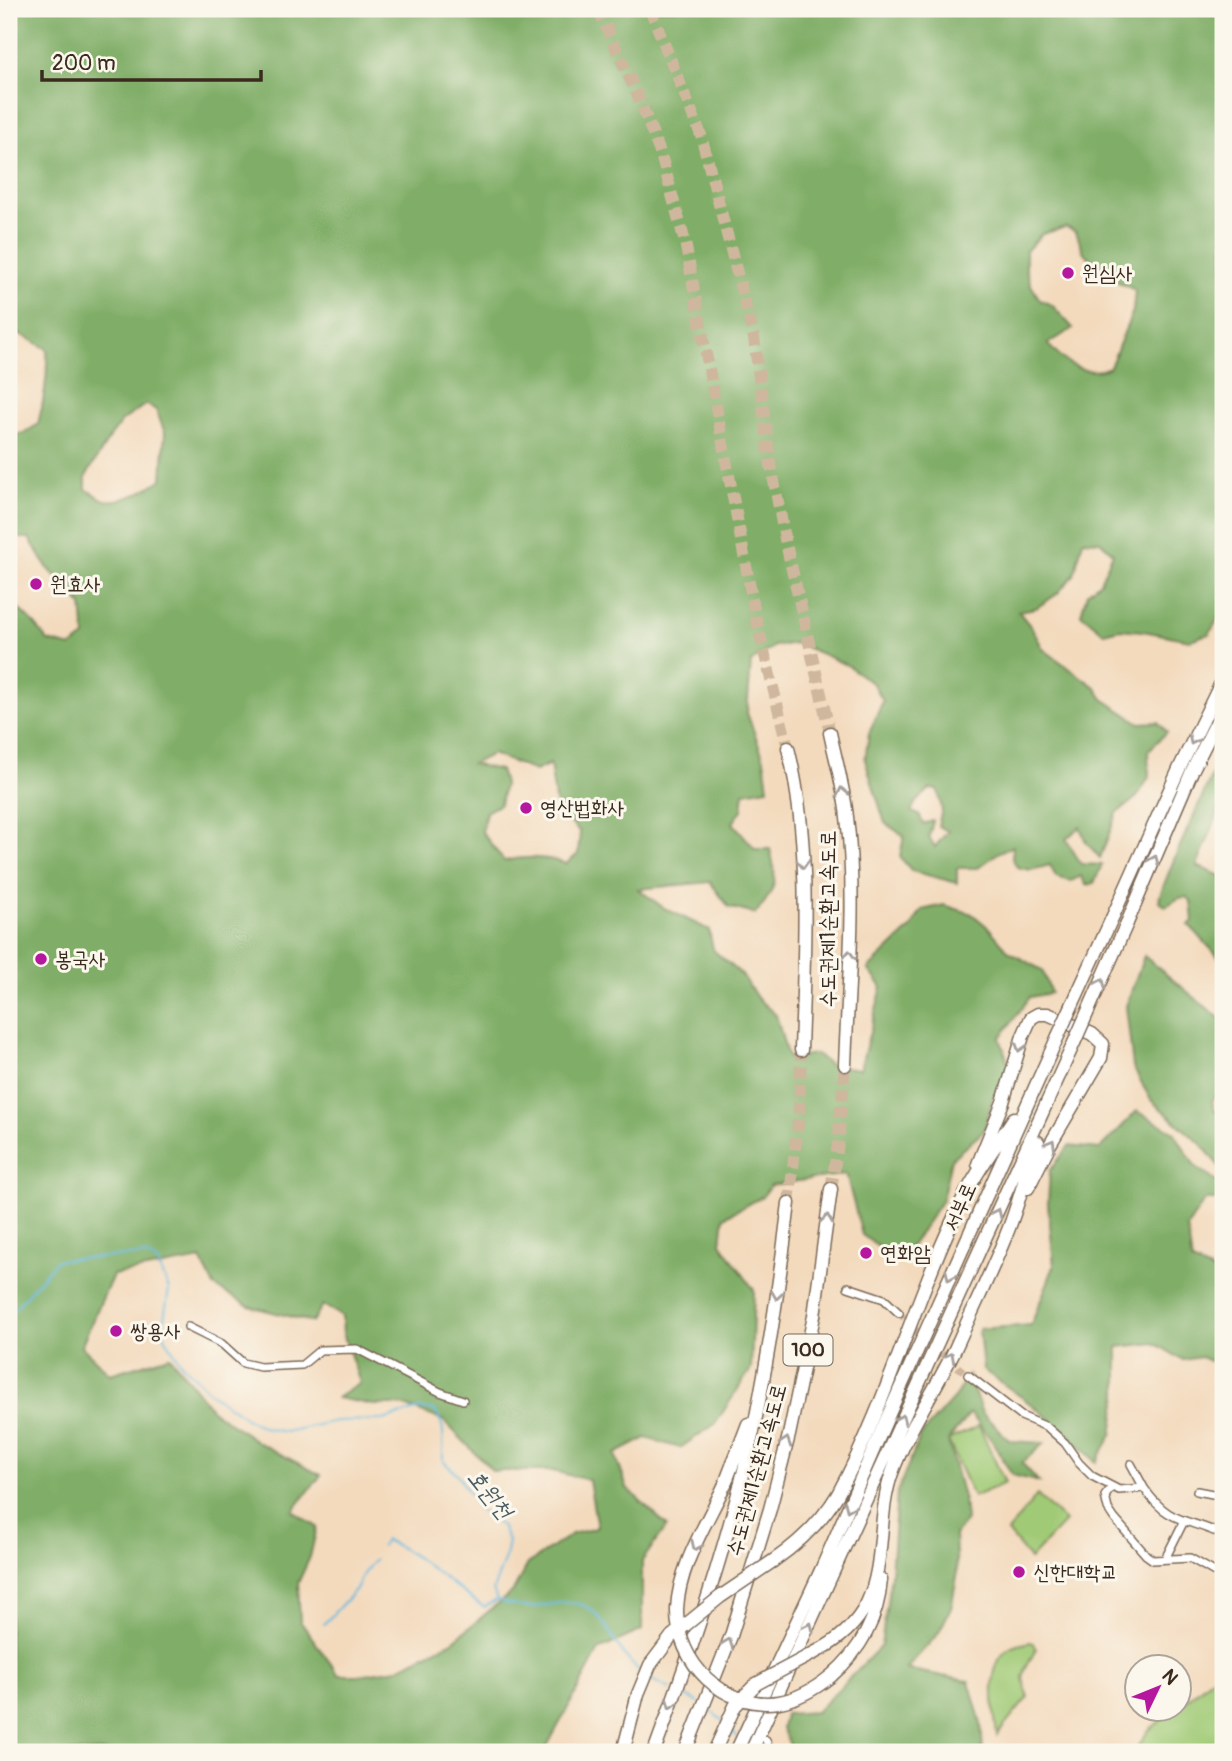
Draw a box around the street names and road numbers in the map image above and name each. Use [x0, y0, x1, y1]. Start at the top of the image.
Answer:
street label: 수도권제1순환고속도로 [815, 830, 842, 1008]
street label: 서부로 [937, 1178, 983, 1236]
road number: 100 [784, 1334, 832, 1366]
street label: 수도권제1순환고속도로 [721, 1381, 793, 1559]

